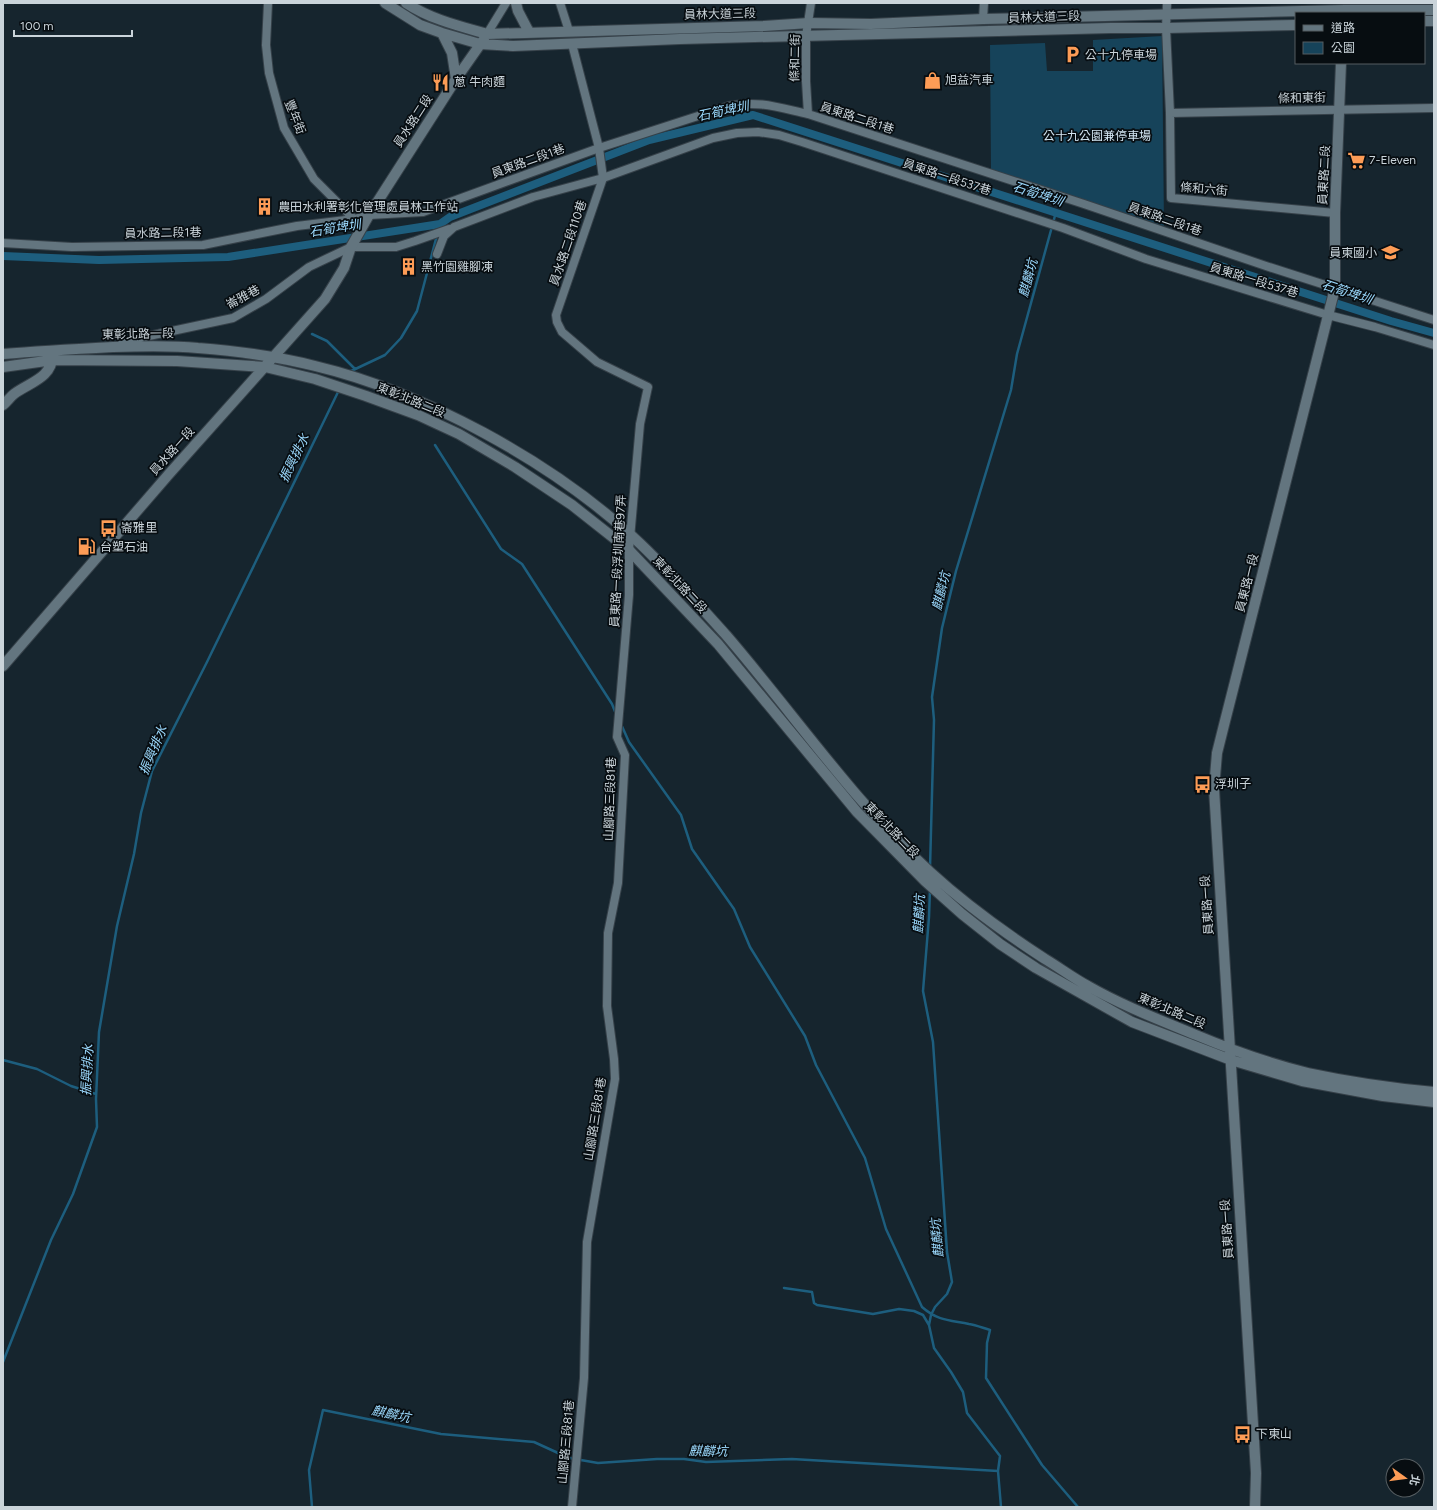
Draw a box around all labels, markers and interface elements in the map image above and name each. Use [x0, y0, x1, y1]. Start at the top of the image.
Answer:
street label: 員林大道三段 [684, 6, 756, 22]
street label: 員林大道三段 [1008, 9, 1080, 25]
scale bar [14, 12, 132, 38]
legend [1295, 12, 1425, 64]
text: 100 m [20, 19, 54, 33]
text: 道路 [1331, 21, 1355, 35]
street label: 條和二街 [788, 34, 802, 82]
text: 公園 [1331, 41, 1355, 55]
parking icon: 公十九停車場 [1062, 45, 1082, 65]
place label: 公十九停車場 [1085, 48, 1157, 62]
shop icon: 旭益汽車 [922, 70, 942, 90]
restaurant icon: 蔥 牛肉麵 [431, 72, 451, 92]
place label: 旭益汽車 [945, 73, 993, 87]
place label: 蔥 牛肉麵 [454, 75, 505, 89]
street label: 條和東街 [1278, 91, 1326, 105]
street label: 員水路二段 [391, 92, 435, 150]
street label: 豐年街 [282, 98, 308, 136]
water label: 石筍埤圳 [696, 98, 752, 124]
street label: 員東路二段1巷 [818, 99, 896, 137]
park label: 公十九公園兼停車場 [1043, 129, 1151, 143]
street label: 員東路二段1巷 [489, 141, 567, 181]
street label: 員東路二段 [1315, 145, 1333, 205]
supermarket icon: 7-Eleven [1346, 150, 1366, 170]
place label: 7-Eleven [1369, 153, 1416, 167]
street label: 員東路一段537巷 [901, 156, 993, 198]
water label: 石筍埤圳 [1011, 179, 1067, 210]
street label: 條和六街 [1179, 180, 1229, 198]
building icon: 農田水利署彰化管理處員林工作站 [255, 197, 275, 217]
street label: 員水路二段110巷 [547, 198, 589, 288]
place label: 農田水利署彰化管理處員林工作站 [278, 200, 458, 214]
street label: 員東路二段1巷 [1126, 200, 1204, 238]
water label: 石筍埤圳 [308, 216, 364, 239]
street label: 員水路二段1巷 [124, 225, 202, 241]
school or university icon: 員東國小 [1380, 243, 1400, 263]
place label: 員東國小 [1329, 246, 1377, 260]
water label: 麒麟坑 [1016, 255, 1041, 299]
building icon: 黑竹園雞腳凍 [398, 257, 418, 277]
place label: 黑竹園雞腳凍 [421, 260, 493, 274]
street label: 員東路一段537巷 [1208, 260, 1300, 300]
water label: 石筍埤圳 [1320, 277, 1376, 308]
street label: 崙雅巷 [224, 282, 262, 312]
street label: 東彰北路一段 [102, 326, 174, 342]
street label: 東彰北路二段 [375, 380, 447, 420]
street label: 員水路一段 [147, 424, 197, 478]
water label: 振興排水 [276, 430, 313, 485]
street label: 員東路一段浮圳南巷97弄 [608, 494, 628, 628]
bus stop icon: 崙雅里 [98, 518, 118, 538]
place label: 崙雅里 [121, 521, 157, 535]
fuel station icon: 台塑石油 [77, 537, 97, 557]
place label: 台塑石油 [100, 540, 148, 554]
street label: 員東路一段 [1233, 552, 1261, 614]
street label: 東彰北路二段 [650, 554, 710, 616]
water label: 麒麟坑 [929, 568, 953, 612]
water label: 振興排水 [136, 722, 170, 777]
street label: 山腳路三段81巷 [602, 757, 618, 841]
bus stop icon: 浮圳子 [1192, 774, 1212, 794]
place label: 浮圳子 [1215, 777, 1251, 791]
street label: 東彰北路二段 [862, 799, 922, 861]
street label: 員東路一段 [1198, 875, 1216, 935]
water label: 麒麟坑 [910, 892, 928, 934]
street label: 東彰北路二段 [1136, 990, 1208, 1032]
water label: 振興排水 [78, 1043, 96, 1096]
street label: 山腳路三段81巷 [581, 1076, 609, 1162]
street label: 員東路一段 [1218, 1199, 1236, 1259]
water label: 麒麟坑 [928, 1216, 946, 1258]
street label: 山腳路三段81巷 [555, 1399, 577, 1485]
water label: 麒麟坑 [370, 1403, 414, 1426]
bus stop icon: 下東山 [1233, 1424, 1253, 1444]
place label: 下東山 [1256, 1427, 1292, 1441]
water label: 麒麟坑 [688, 1443, 730, 1459]
north arrow [1385, 1458, 1425, 1498]
text: 北 [1407, 1473, 1422, 1487]

